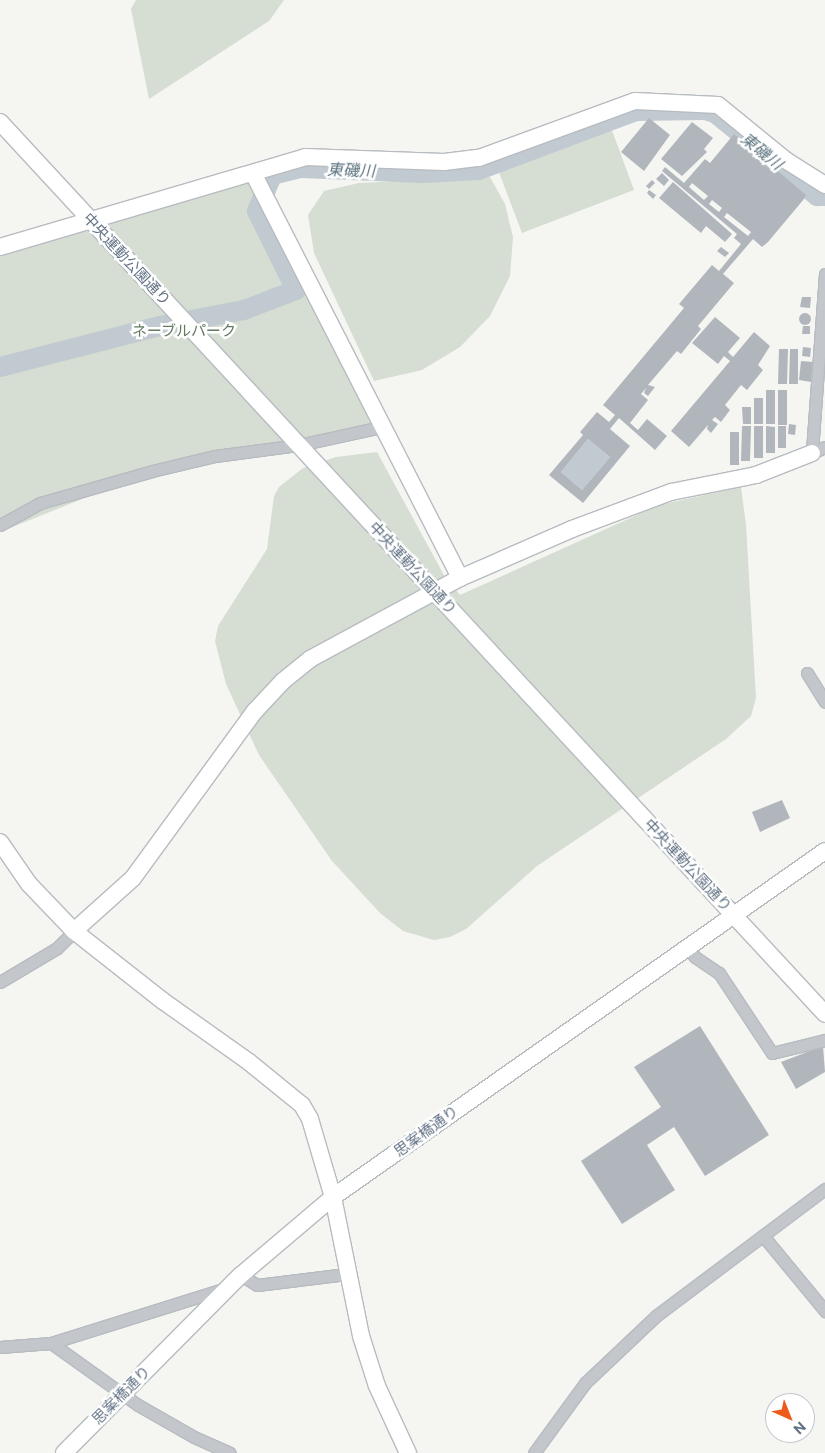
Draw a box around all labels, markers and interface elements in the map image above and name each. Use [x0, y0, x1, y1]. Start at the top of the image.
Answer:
water label: 東磯川 [737, 128, 787, 174]
water label: 東磯川 [327, 160, 375, 180]
street label: 中央運動公園通り [79, 209, 175, 309]
park label: ネーブルパーク [132, 322, 236, 340]
street label: 中央運動公園通り [365, 518, 461, 618]
street label: 中央運動公園通り [640, 815, 736, 915]
street label: 思案橋通り [390, 1102, 462, 1160]
street label: 思案橋通り [88, 1362, 154, 1428]
north arrow [765, 1393, 815, 1443]
text: N [790, 1419, 810, 1438]

